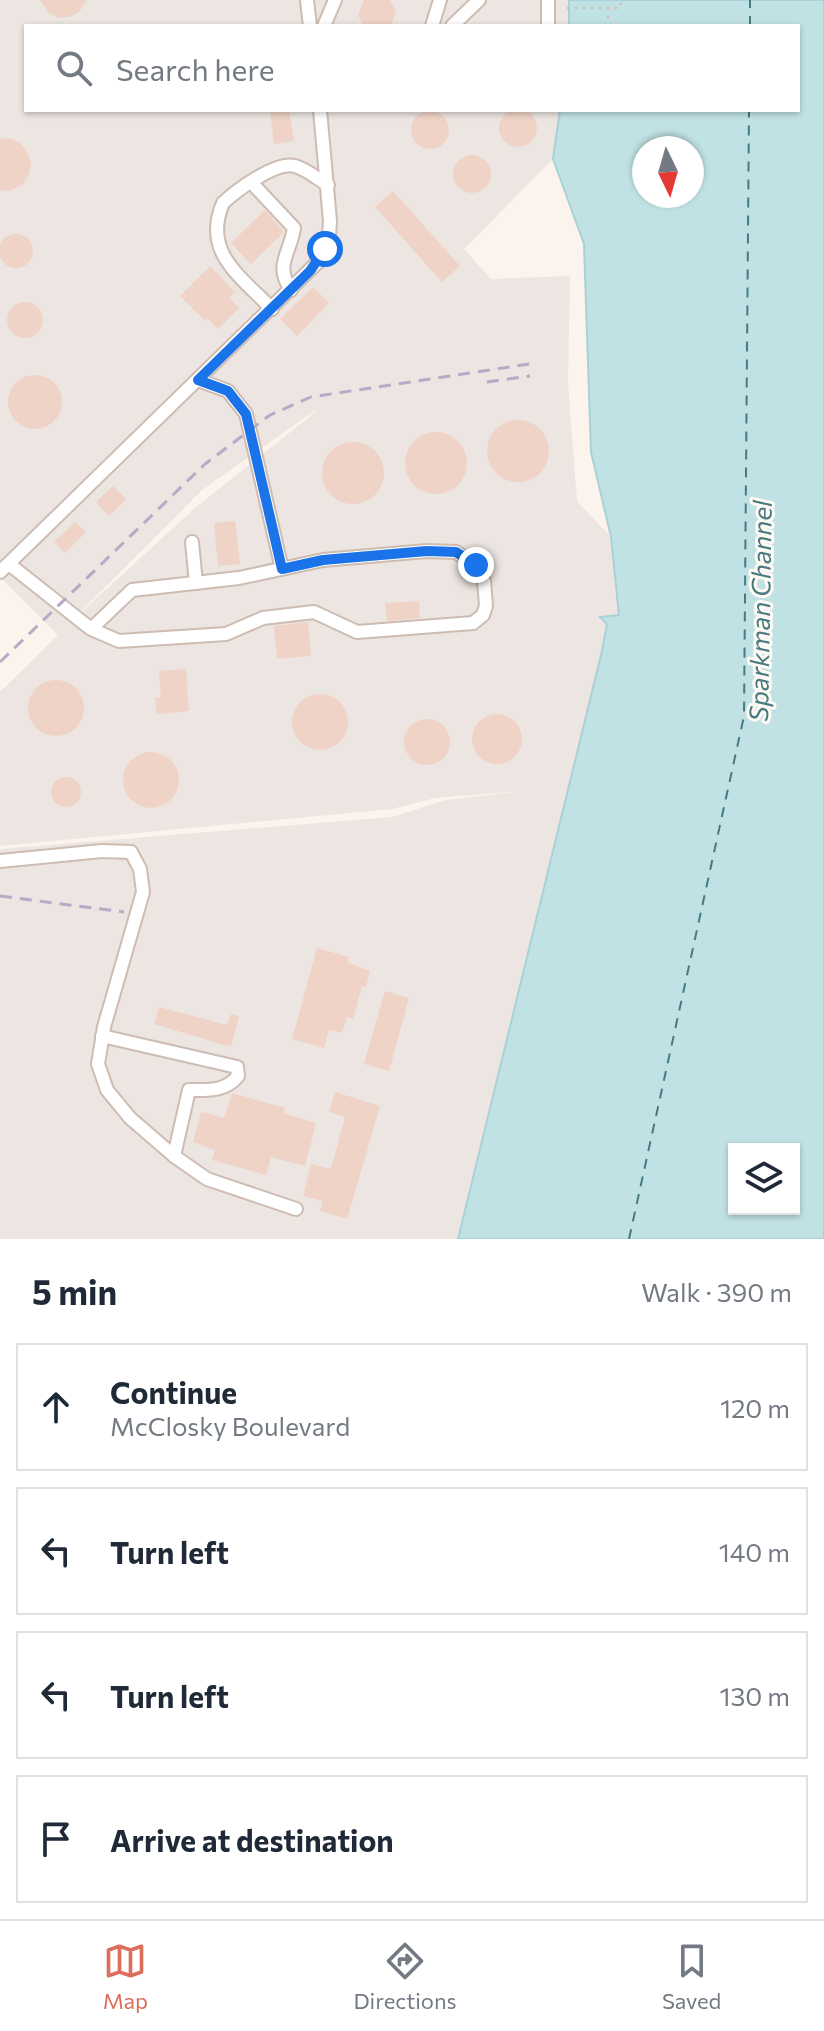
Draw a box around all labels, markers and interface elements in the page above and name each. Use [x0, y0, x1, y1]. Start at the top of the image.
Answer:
search box [24, 24, 800, 112]
icon: search [52, 46, 96, 90]
text: Search here [116, 50, 275, 87]
north arrow [632, 136, 704, 208]
route start [307, 231, 343, 267]
water label: Sparkman Channel [742, 499, 777, 722]
route end [458, 547, 494, 583]
map controls [728, 1143, 800, 1215]
button: layers [728, 1143, 800, 1215]
text: 5 min [32, 1270, 117, 1312]
text: Walk · 390 m [641, 1276, 792, 1307]
text: Continue [110, 1373, 237, 1410]
icon: ahead [34, 1385, 78, 1429]
text: 120 m [720, 1392, 790, 1423]
text: McClosky Boulevard [110, 1410, 350, 1441]
icon: left [34, 1529, 78, 1573]
text: Turn left [110, 1533, 229, 1570]
text: 140 m [719, 1536, 790, 1567]
icon: left [34, 1673, 78, 1717]
text: Turn left [110, 1677, 229, 1714]
text: 130 m [719, 1680, 790, 1711]
icon: arrive [34, 1817, 78, 1861]
text: Arrive at destination [110, 1821, 394, 1858]
tab: Map [103, 1939, 148, 2014]
tab: Directions [353, 1939, 457, 2014]
tab: Saved [662, 1939, 721, 2014]

